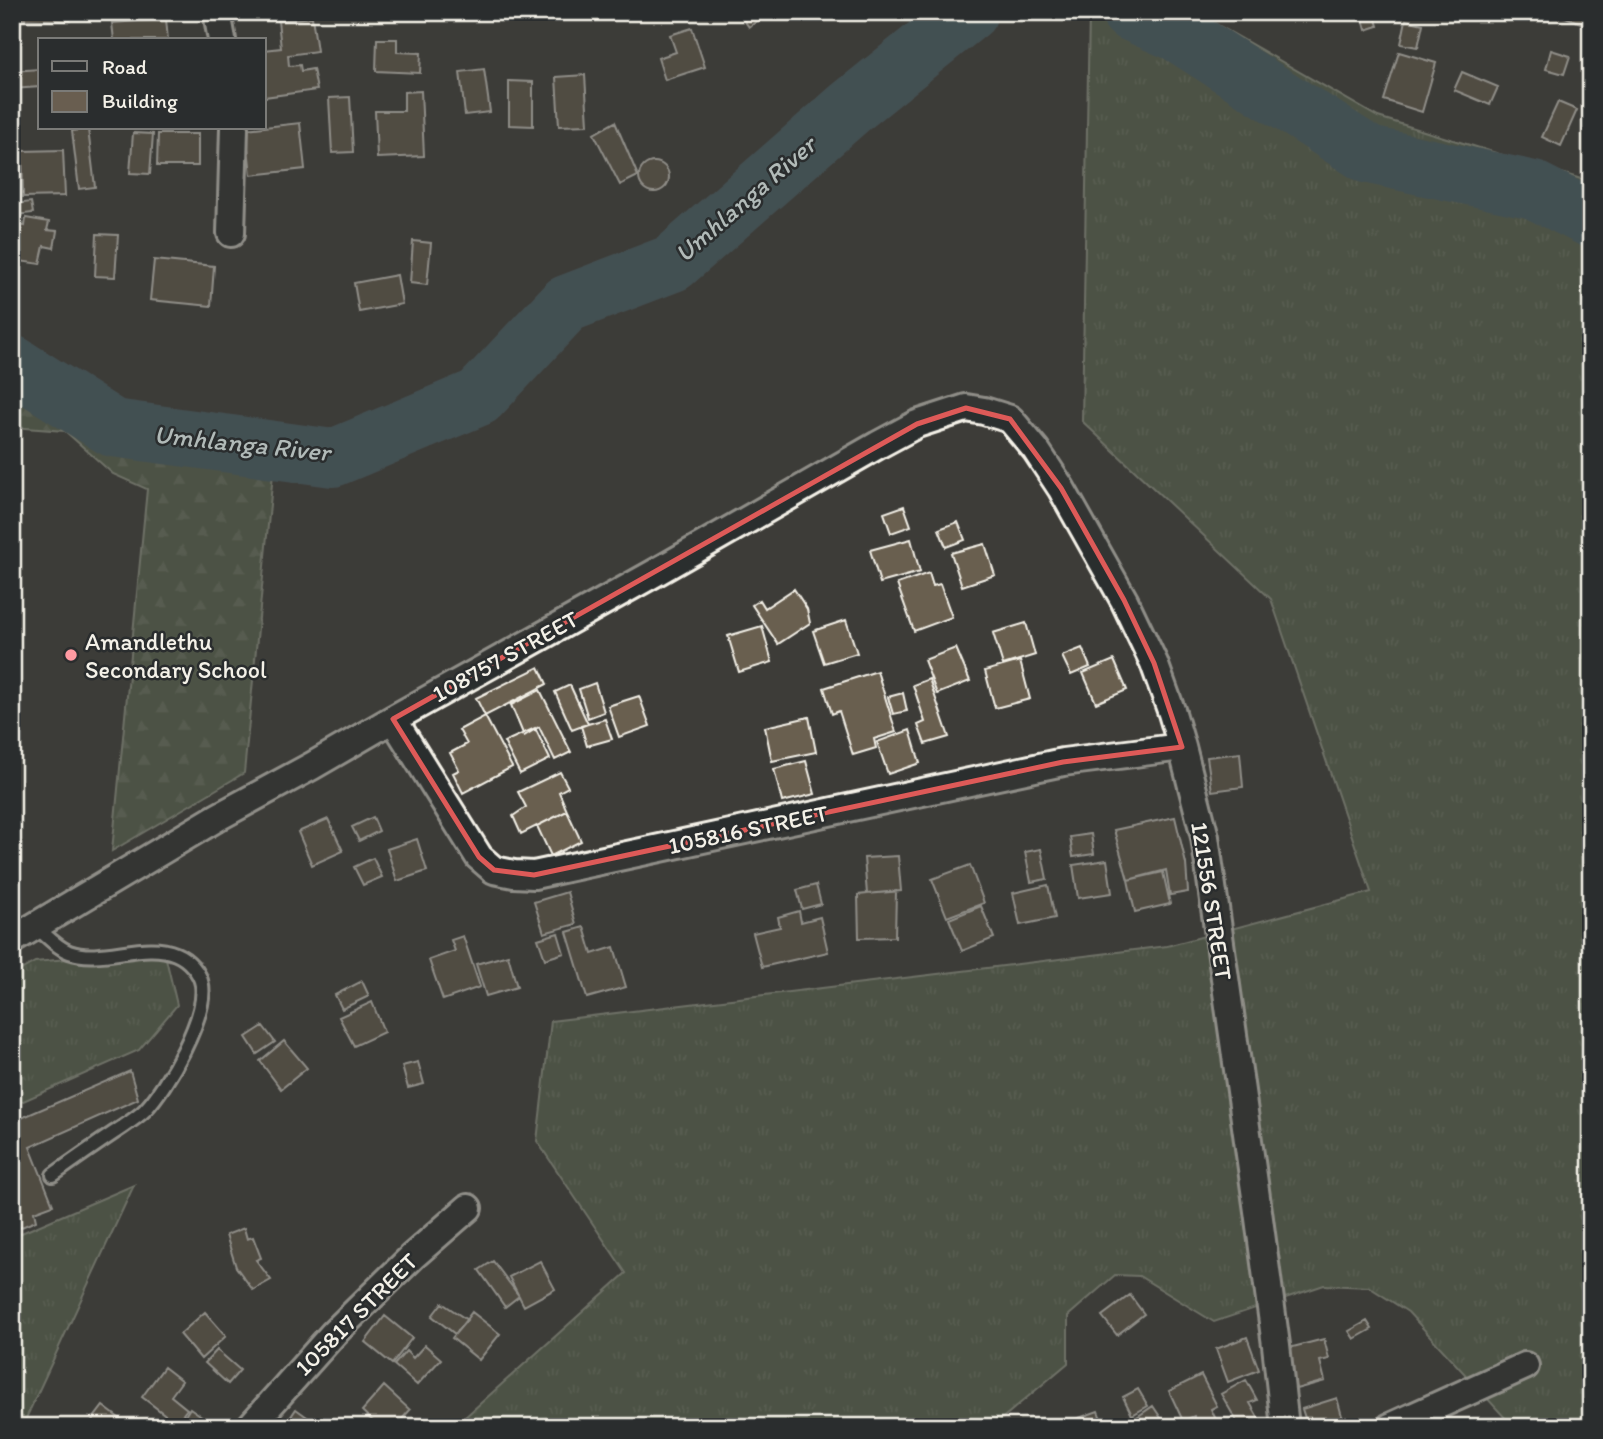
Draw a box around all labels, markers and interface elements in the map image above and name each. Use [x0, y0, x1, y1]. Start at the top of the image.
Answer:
legend [38, 38, 266, 130]
text: Road [102, 54, 148, 79]
text: Building [102, 88, 178, 113]
water label: Umhlanga River [668, 127, 824, 269]
water label: Umhlanga River [152, 418, 334, 468]
street label: 108757 STREET [427, 604, 584, 708]
place label: Amandlethu Secondary School [85, 627, 267, 684]
marker: Amandlethu Secondary School [63, 647, 79, 663]
street label: 105816 STREET [665, 798, 831, 860]
street label: 121556 STREET [1185, 820, 1239, 983]
street label: 105817 STREET [288, 1246, 424, 1382]

